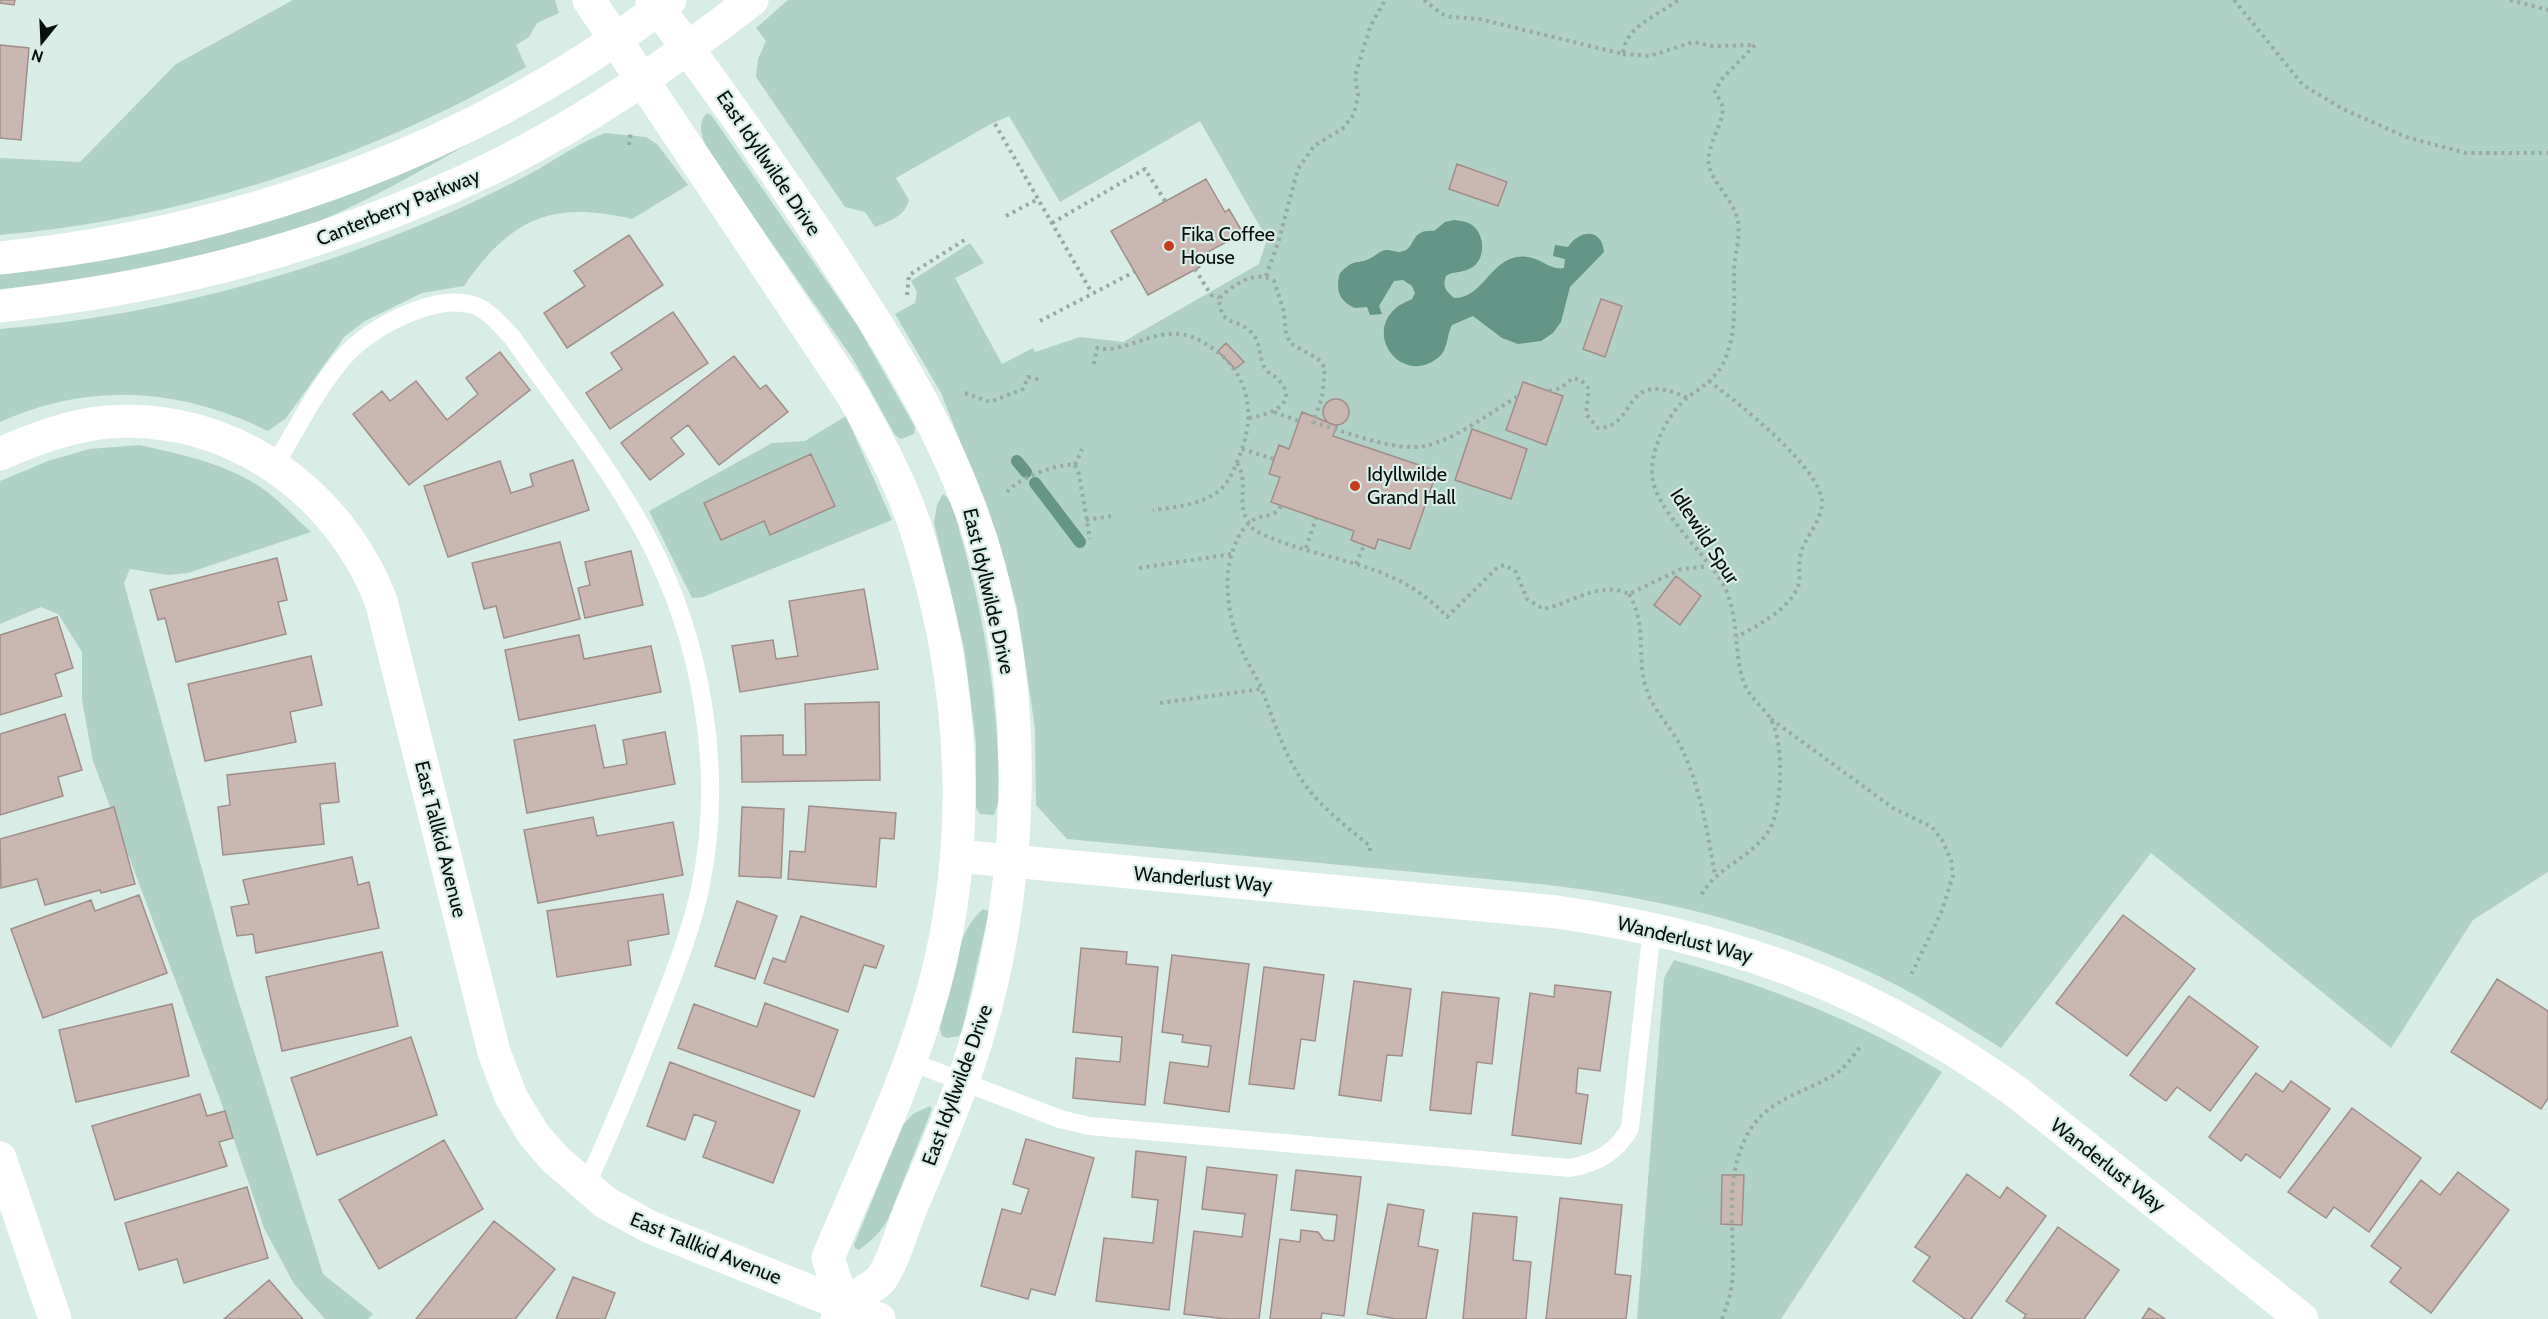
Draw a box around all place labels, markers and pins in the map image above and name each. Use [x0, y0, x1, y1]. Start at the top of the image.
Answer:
place label: Fika Coffee House [1181, 222, 1275, 269]
marker: Fika Coffee House [1162, 239, 1176, 253]
place label: Idyllwilde Grand Hall [1367, 462, 1456, 509]
marker: Idyllwilde Grand Hall [1348, 479, 1362, 493]

